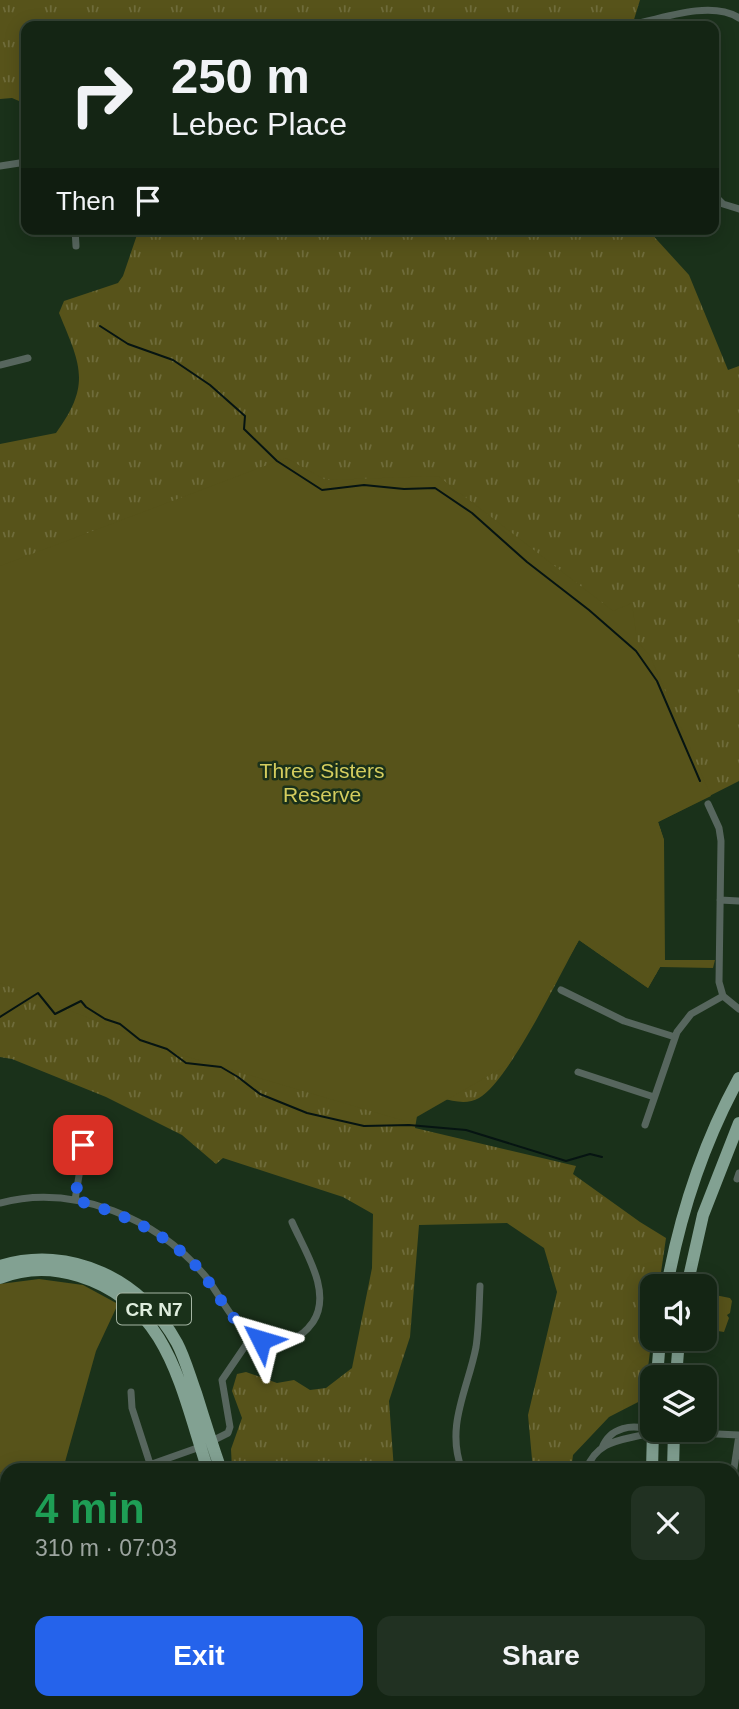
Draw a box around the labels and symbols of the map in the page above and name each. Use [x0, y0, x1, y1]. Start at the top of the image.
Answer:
park label: Three Sisters Reserve [260, 759, 384, 806]
pin [53, 1115, 113, 1175]
road number: CR N7 [117, 1294, 191, 1324]
position arrow [224, 1303, 298, 1377]

